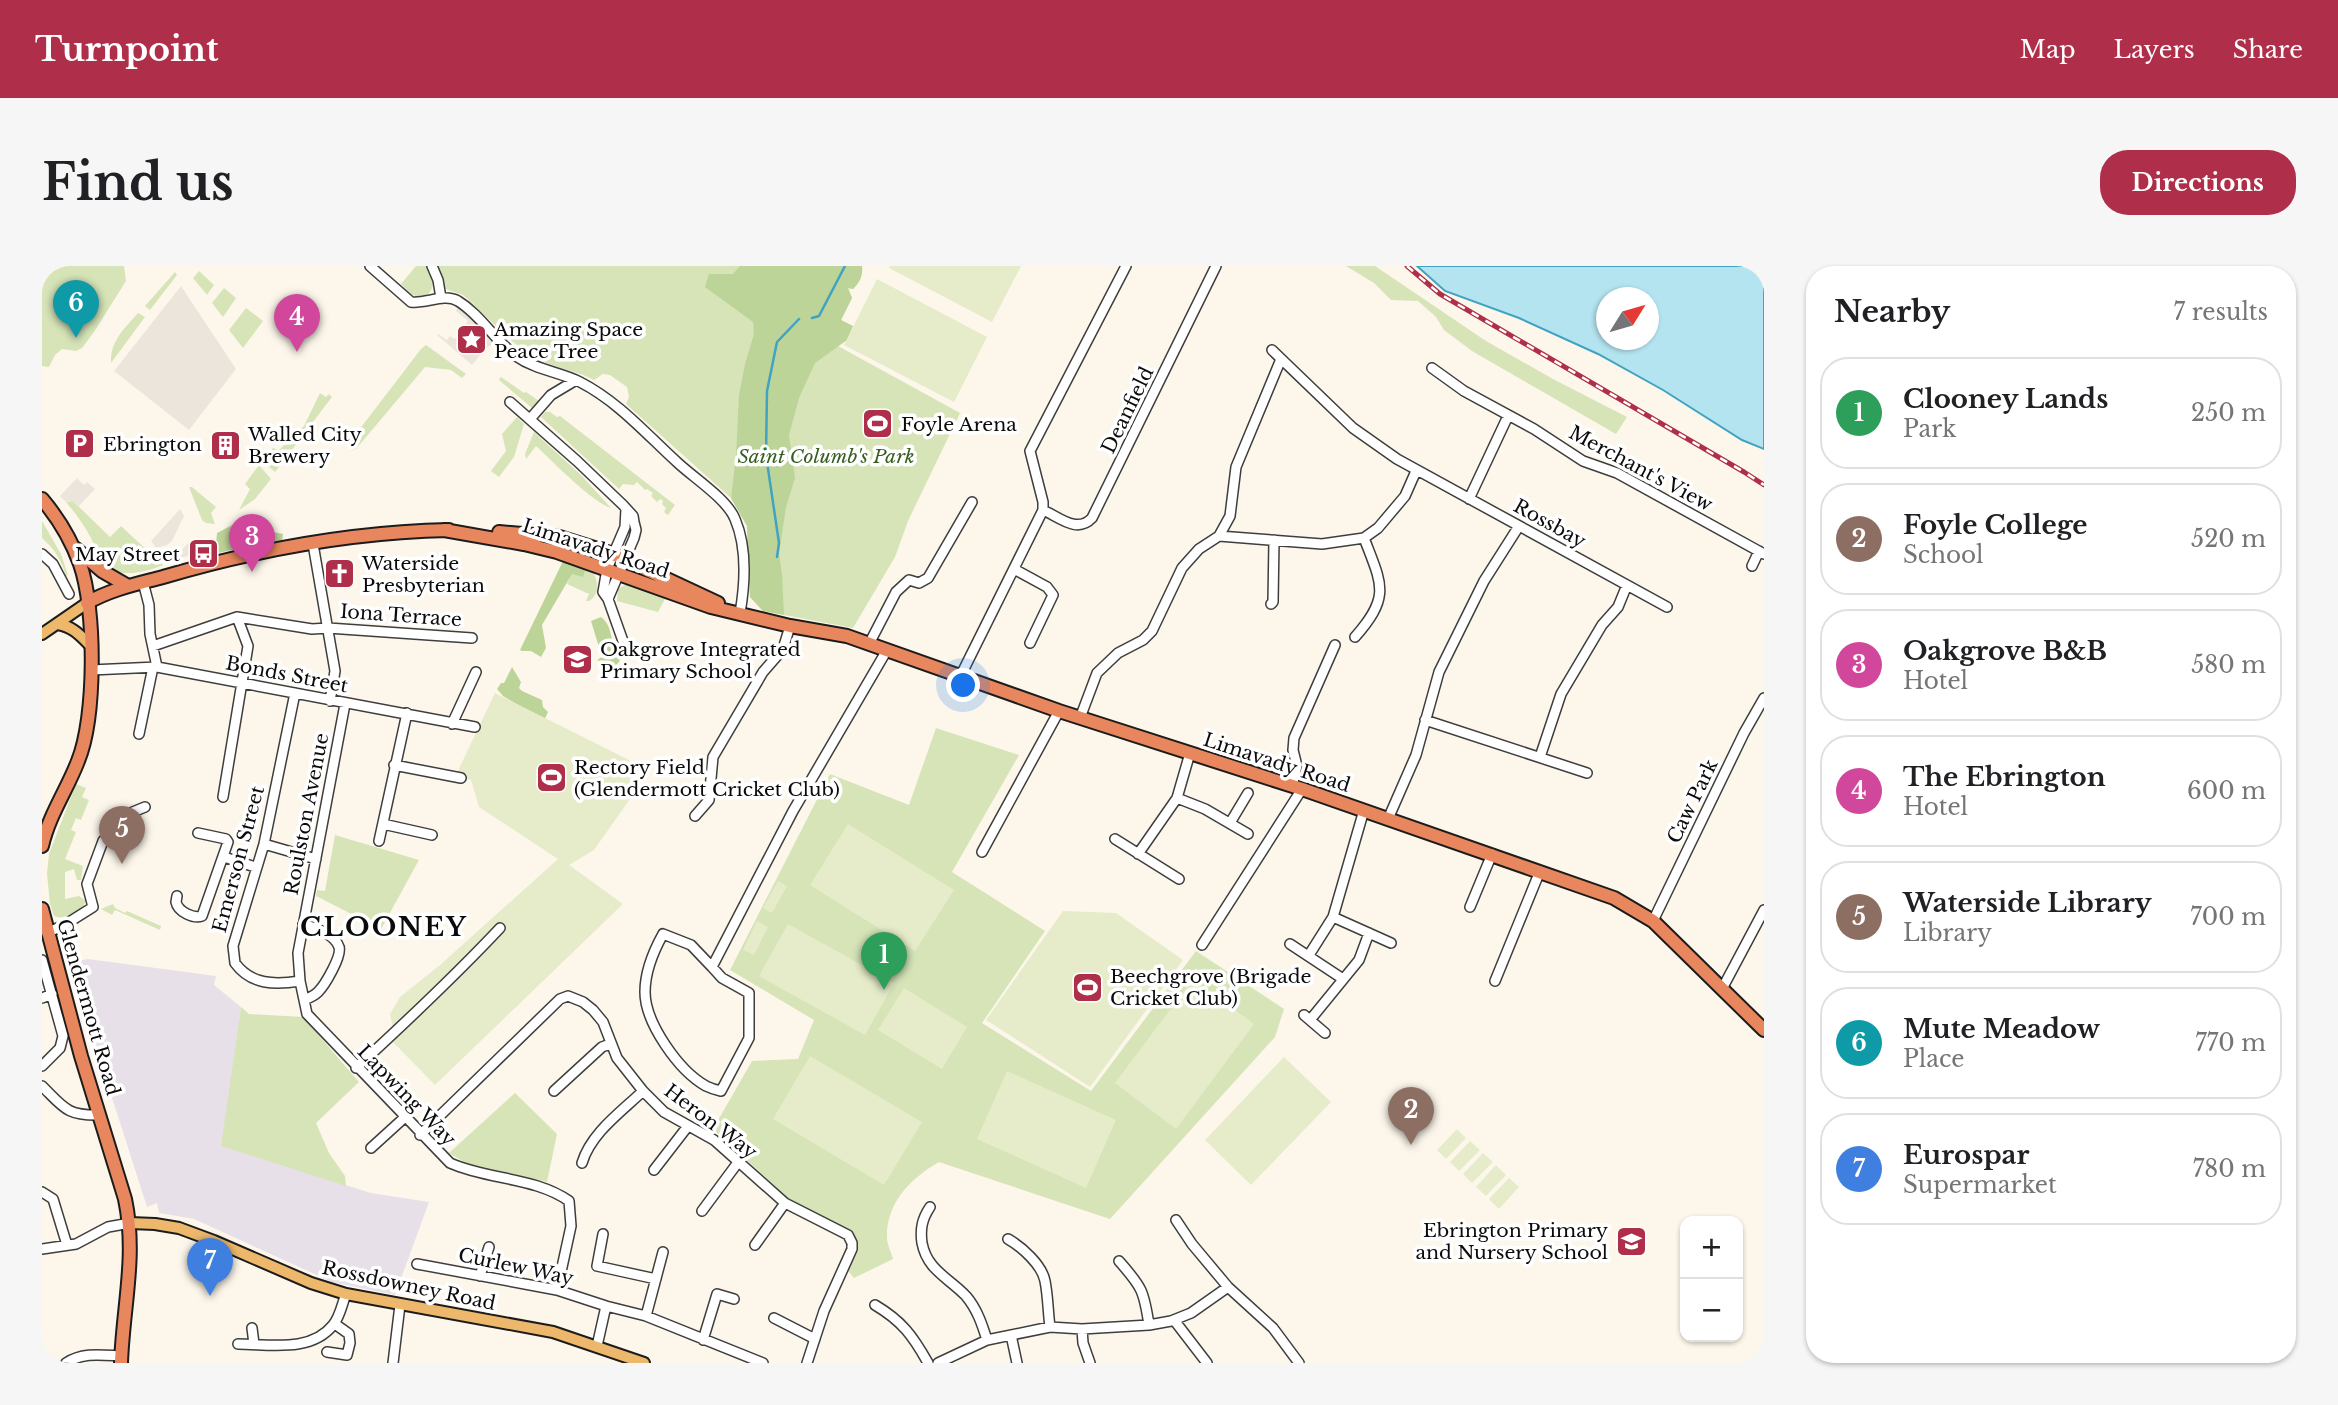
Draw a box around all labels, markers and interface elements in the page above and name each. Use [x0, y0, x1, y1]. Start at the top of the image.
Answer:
text: Turnpoint [35, 29, 219, 70]
text: Map [2020, 35, 2076, 64]
text: Layers [2114, 35, 2195, 64]
text: Share [2233, 35, 2303, 64]
button: Directions [2100, 150, 2296, 215]
text: Find us [42, 152, 234, 213]
pin: 6 [53, 280, 99, 338]
north arrow [1596, 287, 1659, 350]
text: Nearby [1834, 293, 1950, 330]
pin: 4 [274, 294, 320, 352]
text: 7 results [2173, 298, 2268, 326]
place label: Amazing Space Peace Tree [493, 318, 643, 363]
place icon: Amazing Space Peace Tree [454, 323, 488, 357]
street label: Deanfield [1097, 363, 1158, 457]
text: Clooney Lands [1903, 383, 2108, 415]
text: 1 [1854, 399, 1864, 427]
text: 250 m [2191, 399, 2266, 427]
sports icon: Foyle Arena [861, 407, 895, 441]
place label: Foyle Arena [901, 413, 1017, 436]
text: Park [1903, 415, 1956, 443]
street label: Merchant's View [1565, 421, 1716, 516]
place label: Walled City Brewery [247, 423, 362, 468]
parking icon: Ebrington [63, 427, 97, 461]
building icon: Walled City Brewery [208, 428, 242, 462]
place label: Ebrington [103, 433, 202, 456]
park label: Saint Columb's Park [737, 445, 915, 468]
street label: Rossbay [1510, 494, 1590, 553]
text: Foyle College [1903, 509, 2088, 541]
pin: 3 [229, 514, 275, 572]
street label: Limavady Road [520, 514, 672, 583]
text: 2 [1852, 525, 1866, 553]
text: 520 m [2191, 525, 2266, 553]
bus stop icon: May Street [186, 537, 220, 571]
text: School [1903, 541, 1984, 569]
place label: May Street [75, 543, 181, 566]
place label: Waterside Presbyterian [361, 552, 485, 597]
church icon: Waterside Presbyterian [322, 557, 356, 591]
street label: Iona Terrace [339, 600, 463, 631]
text: Oakgrove B&B [1903, 635, 2107, 667]
place label: Oakgrove Integrated Primary School [600, 638, 801, 683]
school or university icon: Oakgrove Integrated Primary School [560, 643, 594, 677]
street label: Bonds Street [224, 651, 351, 698]
text: 3 [1852, 651, 1866, 679]
text: 580 m [2191, 651, 2266, 679]
text: Hotel [1903, 667, 1968, 695]
your location [946, 668, 980, 702]
street label: Limavady Road [1201, 728, 1353, 797]
street label: Roulston Avenue [280, 731, 333, 897]
street label: Caw Park [1662, 755, 1723, 847]
place label: Rectory Field (Glendermott Cricket Club) [574, 756, 840, 801]
sports icon: Rectory Field (Glendermott Cricket Club) [534, 761, 568, 795]
text: The Ebrington [1903, 761, 2106, 793]
text: 4 [1851, 777, 1867, 805]
text: 600 m [2187, 777, 2266, 805]
street label: Emerson Street [208, 782, 269, 935]
text: Hotel [1903, 793, 1968, 821]
pin: 5 [99, 806, 145, 864]
text: Waterside Library [1903, 887, 2152, 919]
text: 5 [1852, 903, 1866, 931]
text: 700 m [2190, 903, 2266, 931]
district label: CLOONEY [300, 911, 468, 943]
street label: Glendermott Road [52, 916, 125, 1098]
text: Library [1903, 919, 1992, 947]
pin: 1 [861, 932, 907, 990]
place label: Beechgrove (Brigade Cricket Club) [1110, 965, 1311, 1010]
sports icon: Beechgrove (Brigade Cricket Club) [1070, 970, 1104, 1004]
text: Mute Meadow [1903, 1013, 2100, 1045]
text: 6 [1851, 1029, 1867, 1057]
text: 770 m [2195, 1029, 2266, 1057]
street label: Lapwing Way [353, 1040, 461, 1151]
text: Place [1903, 1045, 1965, 1073]
street label: Heron Way [660, 1079, 762, 1164]
pin: 2 [1388, 1087, 1434, 1145]
text: Eurospar [1903, 1139, 2029, 1171]
text: 7 [1853, 1155, 1865, 1183]
text: 780 m [2193, 1155, 2266, 1183]
text: Supermarket [1903, 1171, 2057, 1199]
map controls [1680, 1216, 1743, 1342]
button: + [1680, 1216, 1743, 1279]
place label: Ebrington Primary and Nursery School [1416, 1219, 1608, 1264]
school or university icon: Ebrington Primary and Nursery School [1614, 1224, 1648, 1258]
pin: 7 [187, 1238, 233, 1296]
street label: Curlew Way [456, 1243, 576, 1290]
street label: Rossdowney Road [320, 1256, 498, 1315]
button: − [1680, 1279, 1743, 1342]

